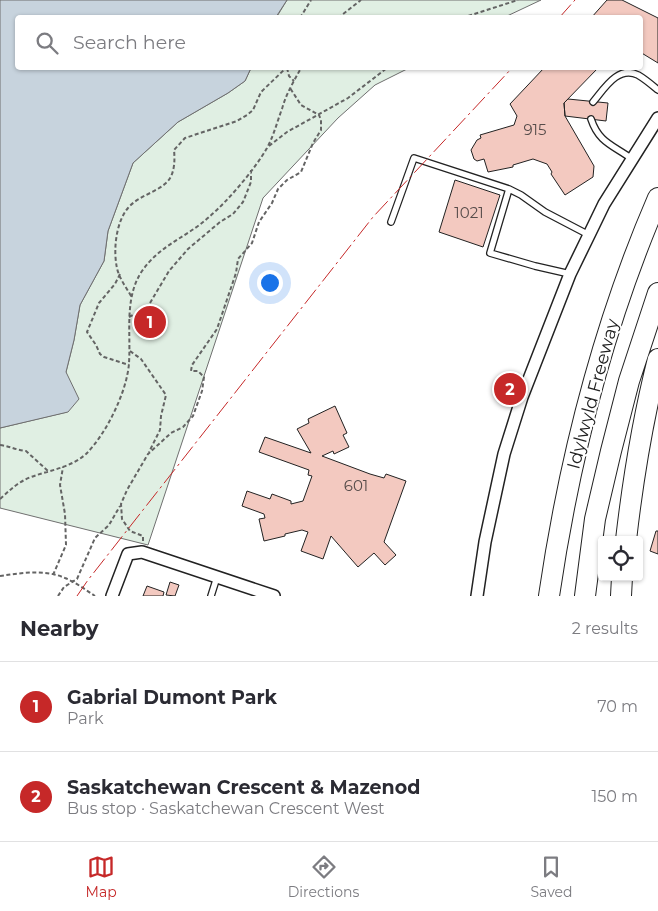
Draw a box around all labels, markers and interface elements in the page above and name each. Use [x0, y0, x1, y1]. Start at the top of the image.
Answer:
search box [15, 15, 643, 70]
icon: search [33, 29, 61, 57]
text: Search here [73, 31, 186, 54]
house number: 915 [523, 120, 547, 139]
house number: 1021 [454, 203, 484, 222]
your location [257, 270, 283, 296]
pin: 1 [134, 303, 166, 341]
street label: Idylwyld Freeway [562, 316, 624, 472]
pin: 2 [494, 370, 526, 408]
house number: 601 [344, 476, 368, 495]
map controls [598, 536, 643, 581]
button: locate [598, 536, 643, 581]
text: Nearby [20, 616, 99, 641]
text: 2 results [572, 619, 638, 638]
text: Gabrial Dumont Park [67, 686, 277, 709]
text: 1 [33, 697, 39, 716]
text: 70 m [597, 697, 638, 716]
text: Park [67, 709, 104, 728]
text: Saskatchewan Crescent & Mazenod [67, 776, 420, 799]
text: 2 [31, 787, 41, 806]
text: 150 m [591, 787, 638, 806]
text: Bus stop · Saskatchewan Crescent West [67, 799, 385, 818]
tab: Map [86, 853, 117, 901]
tab: Directions [288, 853, 359, 901]
tab: Saved [530, 853, 572, 901]

